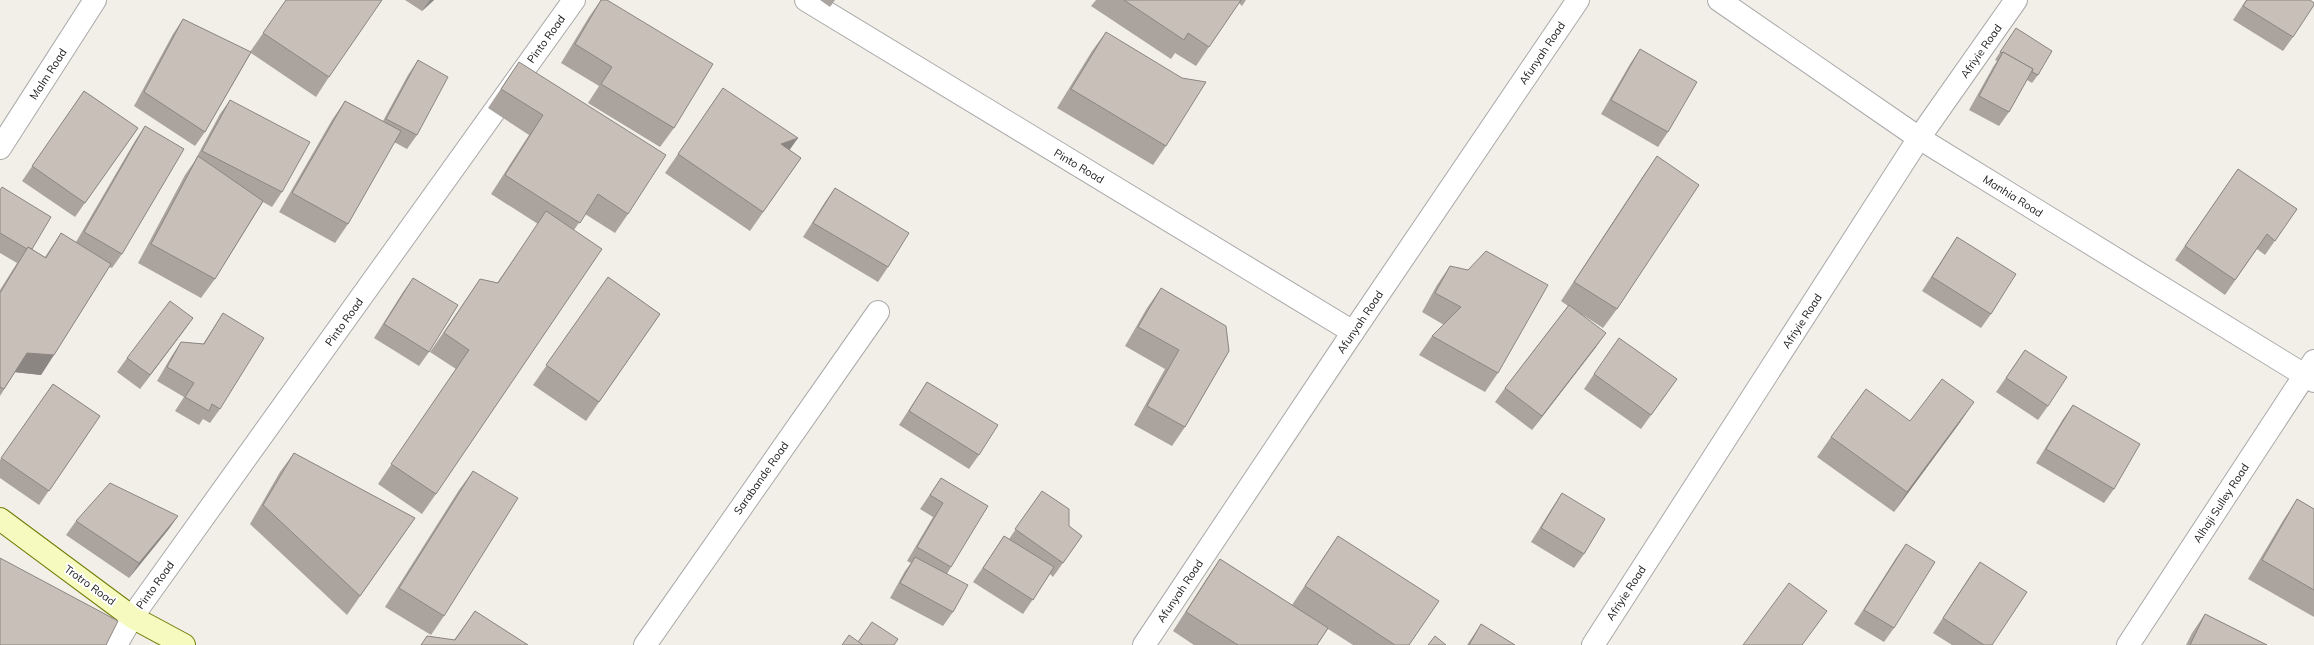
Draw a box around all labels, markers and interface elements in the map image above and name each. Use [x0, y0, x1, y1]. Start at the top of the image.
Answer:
street label: Pinto Road [524, 12, 568, 66]
street label: Afunyah Road [1516, 19, 1568, 87]
street label: Afriyie Road [1957, 21, 2005, 81]
street label: Malm Road [26, 46, 70, 102]
street label: Pinto Road [1051, 146, 1107, 186]
street label: Manhia Road [1980, 172, 2046, 220]
street label: Afunyah Road [1334, 288, 1386, 356]
street label: Afriyie Road [1779, 291, 1825, 351]
street label: Pinto Road [322, 295, 366, 349]
street label: Sarabande Road [731, 439, 791, 517]
street label: Alhaji Sulley Road [2190, 461, 2252, 545]
street label: Afunyah Road [1154, 557, 1206, 625]
street label: Pinto Road [133, 558, 177, 612]
street label: Trotro Road [62, 562, 118, 608]
street label: Afriyie Road [1603, 563, 1649, 623]

